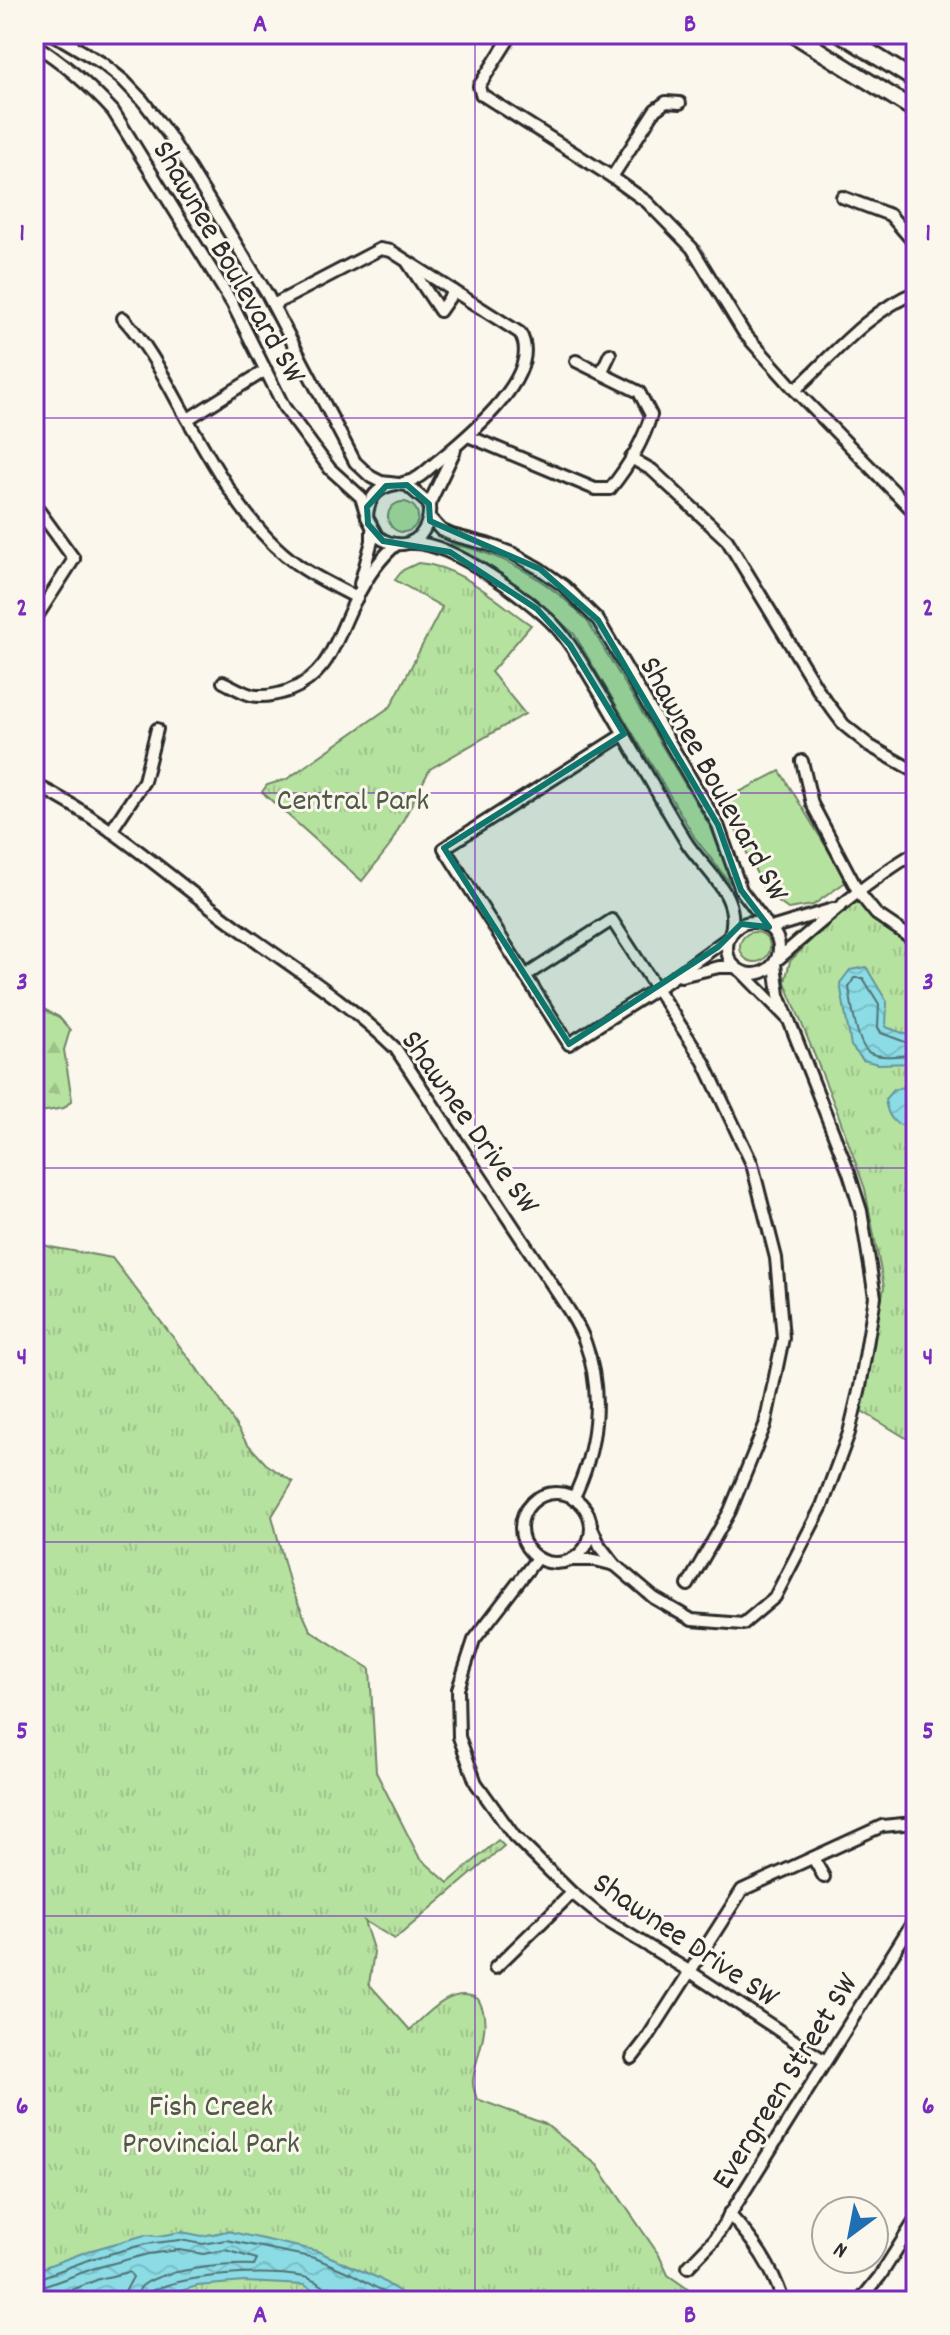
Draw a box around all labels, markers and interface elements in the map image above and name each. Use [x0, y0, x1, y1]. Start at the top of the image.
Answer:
text: A [253, 7, 267, 44]
text: B [684, 7, 696, 44]
street label: Shawnee Boulevard SW [138, 133, 316, 394]
text: 1 [19, 216, 25, 253]
text: 1 [925, 216, 931, 253]
text: 2 [16, 591, 28, 628]
text: 2 [922, 591, 934, 628]
street label: Shawnee Boulevard SW [625, 649, 799, 912]
park label: Central Park [277, 780, 429, 826]
text: 3 [16, 965, 28, 1002]
text: 3 [922, 965, 934, 1002]
street label: Shawnee Drive SW [387, 1022, 549, 1226]
text: 4 [17, 1340, 27, 1377]
text: 4 [923, 1340, 933, 1377]
text: 5 [16, 1714, 28, 1751]
text: 5 [922, 1714, 934, 1751]
street label: Shawnee Drive SW [582, 1863, 787, 2022]
street label: Evergreen Street SW [702, 1965, 873, 2200]
park label: Fish Creek Provincial Park [122, 2086, 300, 2169]
text: 6 [16, 2089, 28, 2126]
text: 6 [922, 2089, 934, 2126]
north arrow [810, 2195, 890, 2275]
text: N [828, 2233, 854, 2265]
text: A [253, 2298, 267, 2335]
text: B [684, 2298, 696, 2335]

